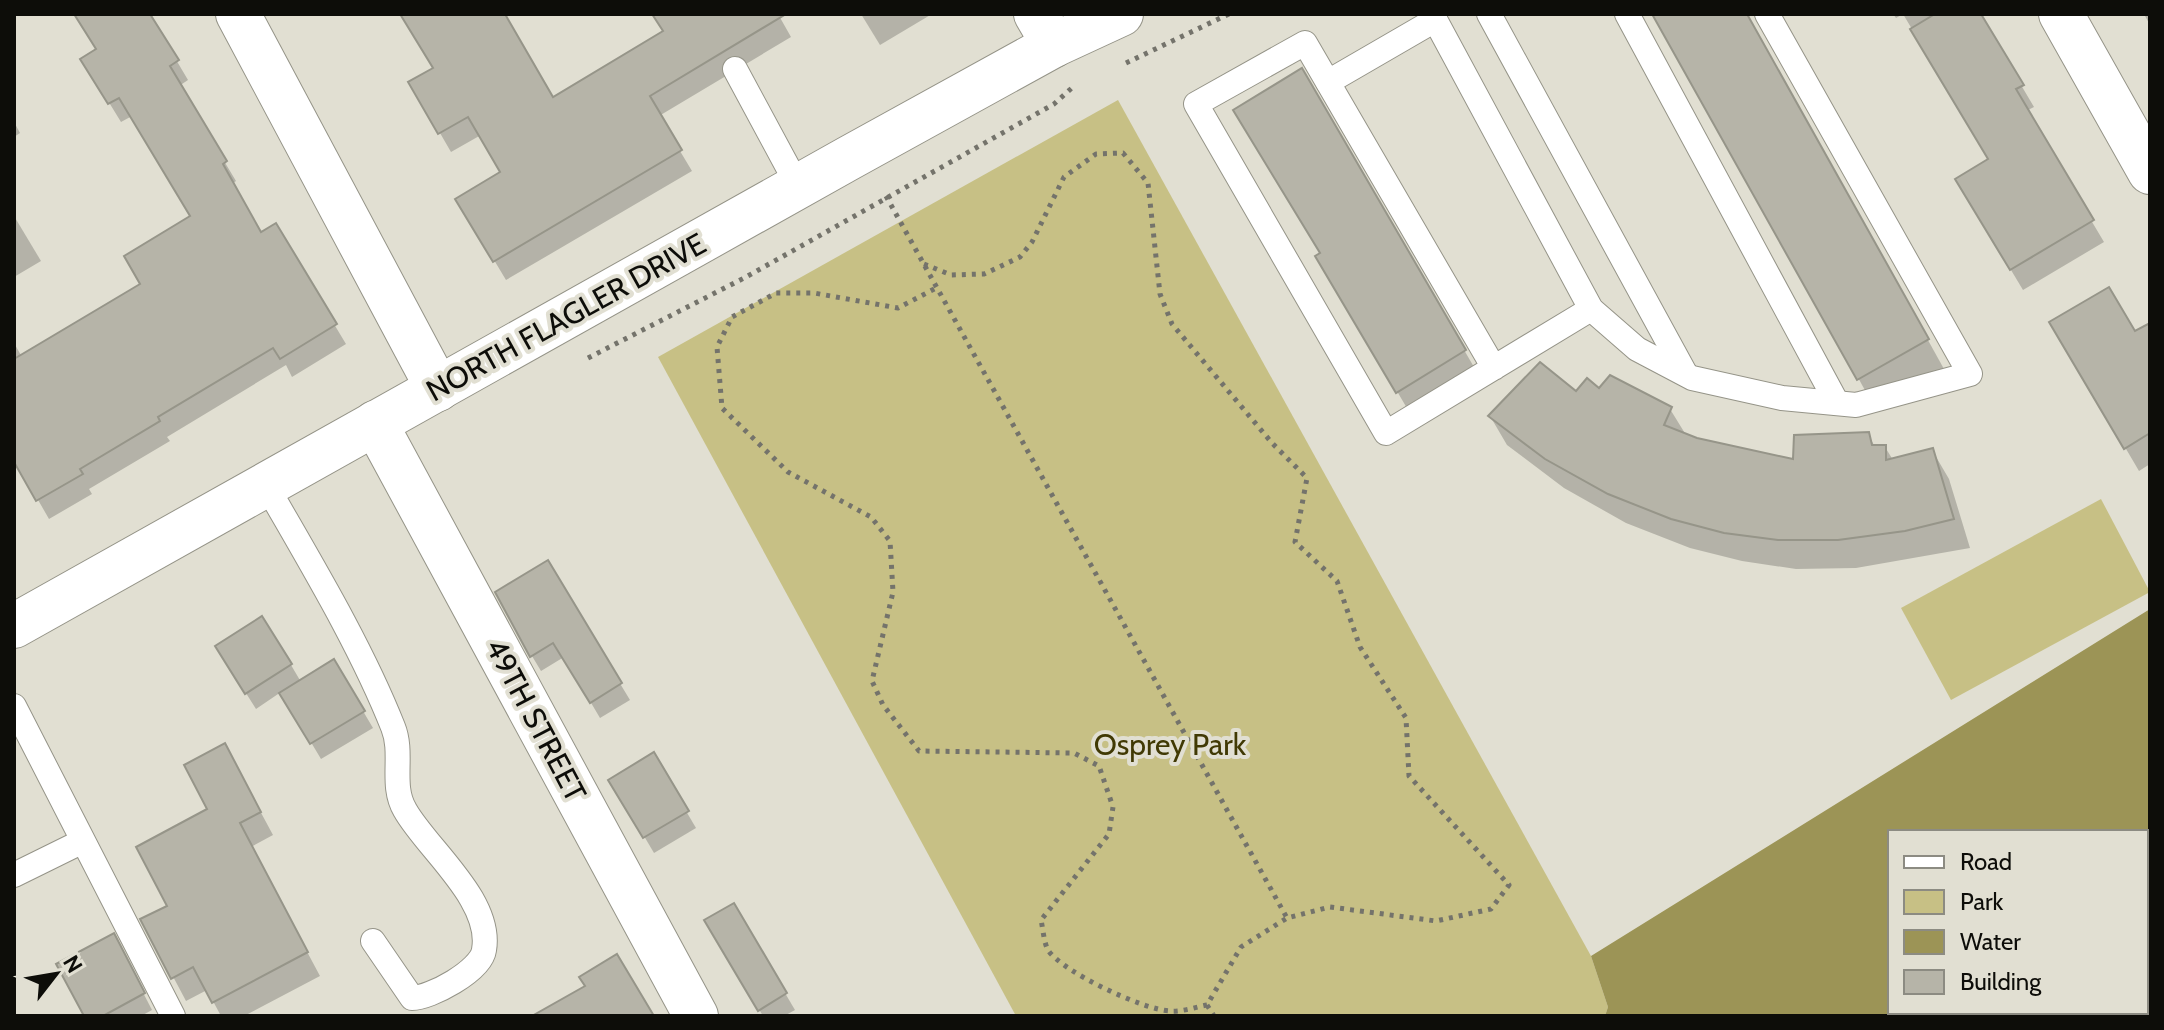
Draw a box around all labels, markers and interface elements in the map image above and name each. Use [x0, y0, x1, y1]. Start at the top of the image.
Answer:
street label: NORTH FLAGLER DRIVE [420, 225, 712, 409]
street label: 49TH STREET [478, 632, 594, 808]
park label: Osprey Park [1094, 726, 1247, 763]
legend [1888, 830, 2148, 1014]
text: Road [1960, 847, 2012, 876]
text: Park [1960, 887, 2003, 916]
text: Water [1960, 927, 2021, 956]
north arrow [16, 934, 96, 1014]
text: N [57, 950, 88, 978]
text: Building [1960, 967, 2042, 996]

